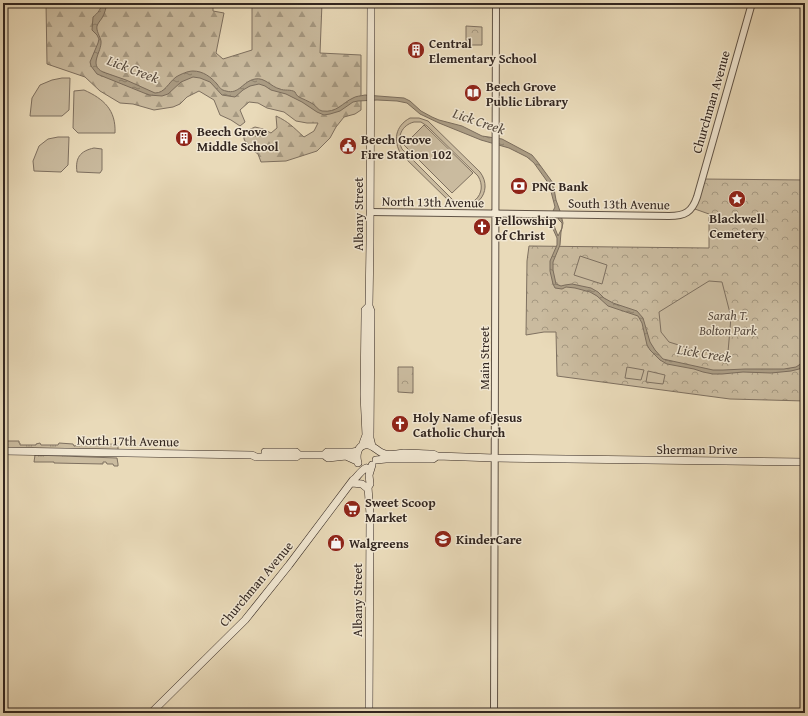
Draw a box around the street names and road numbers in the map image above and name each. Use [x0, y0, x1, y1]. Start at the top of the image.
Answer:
street label: Churchman Avenue [687, 48, 735, 156]
street label: Albany Street [349, 177, 368, 251]
street label: North 13th Avenue [382, 192, 484, 212]
street label: South 13th Avenue [568, 194, 670, 214]
street label: Main Street [475, 326, 494, 390]
street label: North 17th Avenue [77, 431, 179, 451]
street label: Sherman Drive [656, 440, 738, 459]
street label: Churchman Avenue [215, 537, 297, 631]
street label: Albany Street [348, 563, 367, 637]

